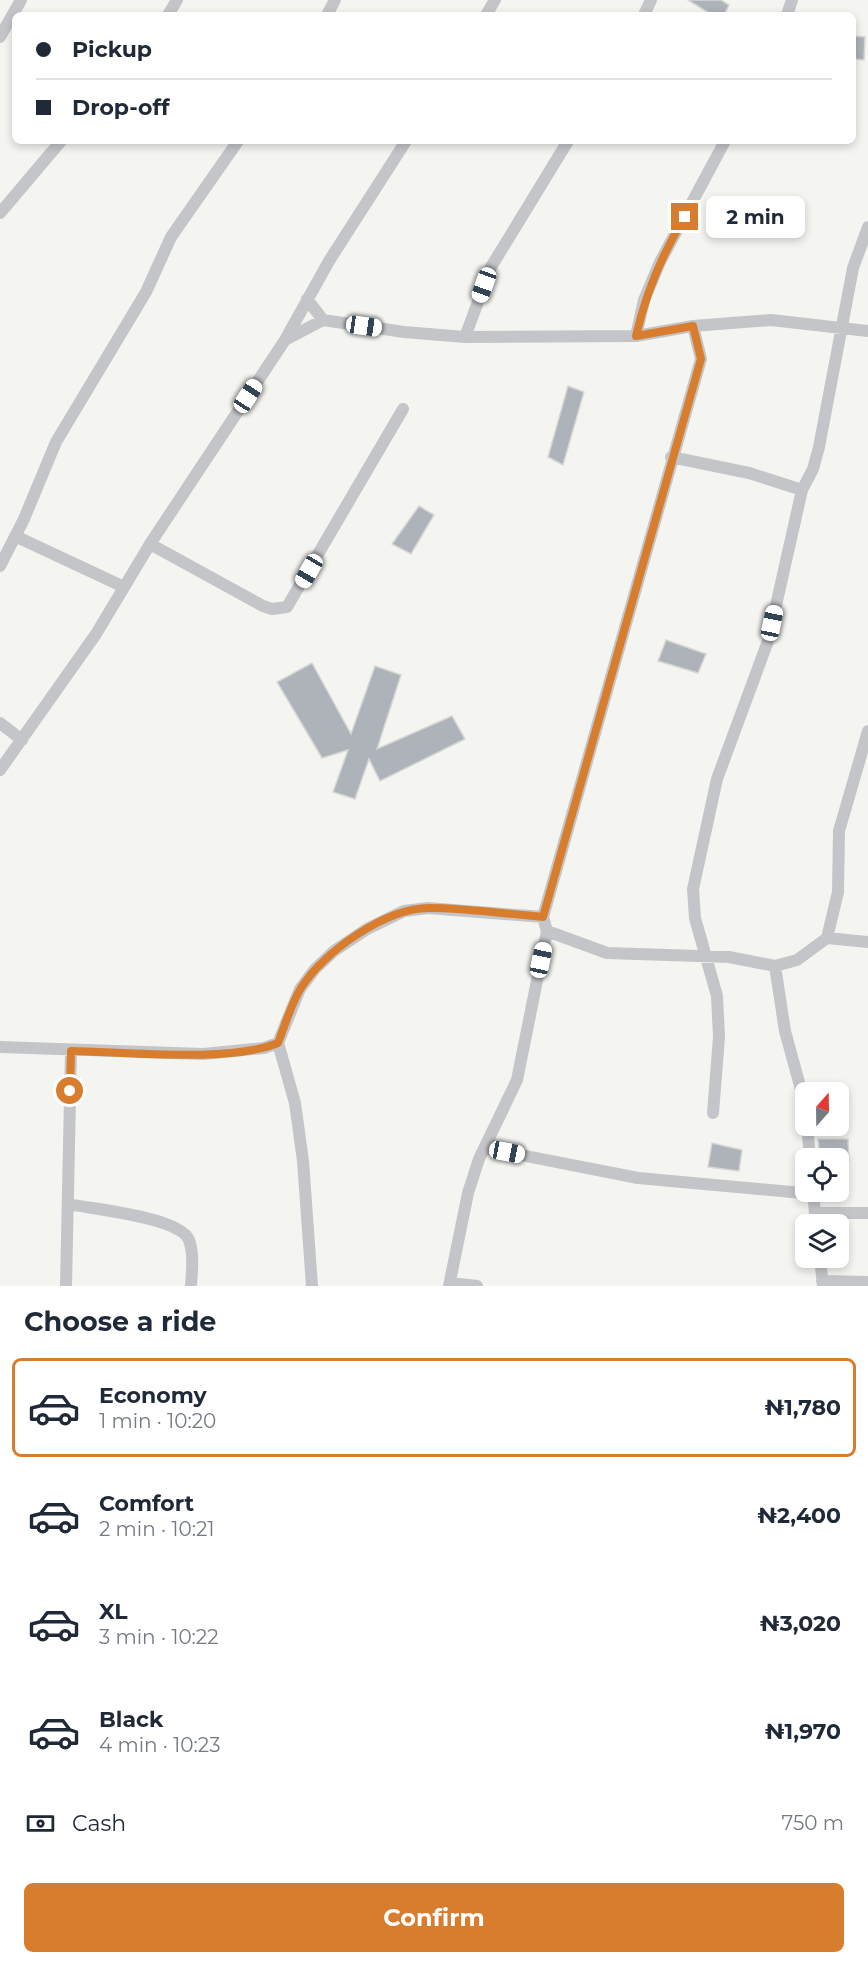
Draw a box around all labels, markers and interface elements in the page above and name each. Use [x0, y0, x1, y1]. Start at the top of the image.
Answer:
text: Pickup [72, 36, 152, 63]
text: Drop-off [72, 94, 170, 121]
callout: 2 min [706, 196, 805, 238]
route end [671, 203, 698, 230]
text: 2 min [726, 205, 785, 229]
car [469, 265, 499, 305]
car [345, 315, 383, 337]
car [231, 376, 265, 416]
car [292, 551, 326, 591]
car [759, 604, 785, 642]
car [528, 941, 554, 979]
route start [56, 1077, 83, 1104]
north arrow [795, 1082, 849, 1136]
map controls [795, 1082, 849, 1268]
car [488, 1140, 526, 1164]
button: locate [795, 1148, 849, 1202]
button: layers [795, 1214, 849, 1268]
text: Choose a ride [24, 1305, 216, 1338]
icon: car [27, 1381, 81, 1435]
text: Economy [99, 1382, 207, 1409]
text: ₦1,780 [764, 1394, 841, 1421]
text: 1 min · 10:20 [99, 1409, 216, 1433]
icon: car [27, 1489, 81, 1543]
text: Comfort [99, 1490, 194, 1517]
text: ₦2,400 [757, 1502, 841, 1529]
text: 2 min · 10:21 [99, 1517, 215, 1541]
icon: car [27, 1597, 81, 1651]
text: XL [99, 1598, 128, 1625]
text: ₦3,020 [760, 1610, 841, 1637]
text: 3 min · 10:22 [99, 1625, 219, 1649]
icon: car [27, 1705, 81, 1759]
text: Black [99, 1706, 163, 1733]
text: ₦1,970 [765, 1718, 841, 1745]
text: 4 min · 10:23 [99, 1733, 220, 1757]
icon: cash [24, 1807, 57, 1840]
text: Cash [72, 1810, 126, 1837]
text: 750 m [782, 1811, 844, 1835]
button: Confirm [24, 1883, 844, 1952]

